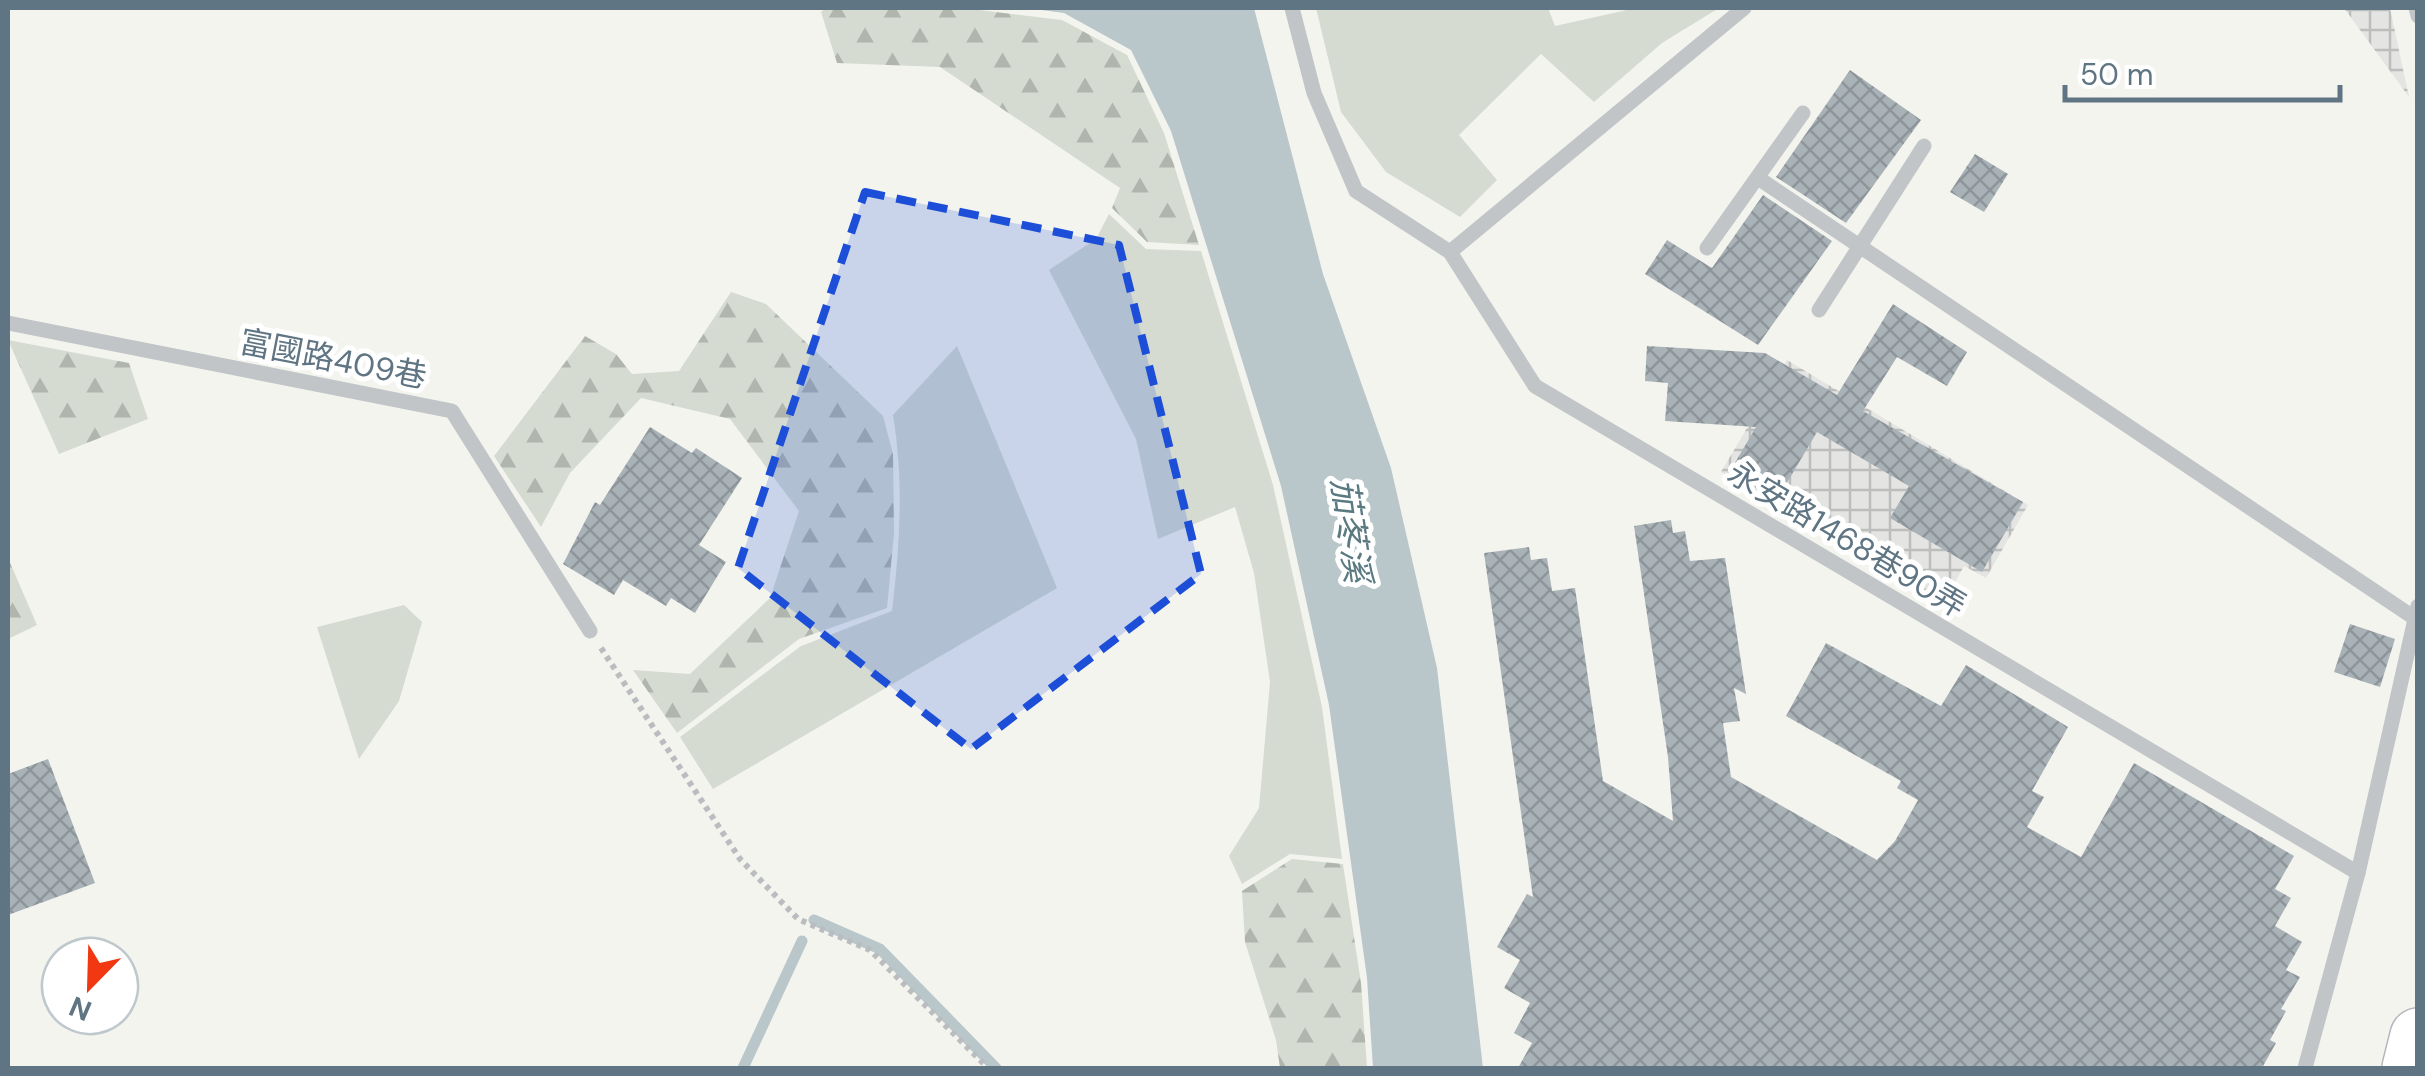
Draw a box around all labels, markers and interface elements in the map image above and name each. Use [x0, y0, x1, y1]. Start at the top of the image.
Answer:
scale bar [2065, 40, 2340, 102]
text: 50 m [2080, 55, 2154, 94]
street label: 富國路409巷 [236, 320, 430, 398]
street label: 永安路1468巷90弄 [1720, 451, 1974, 627]
water label: 茄苳溪 [1321, 475, 1382, 590]
north arrow [40, 936, 140, 1036]
text: N [64, 988, 97, 1030]

